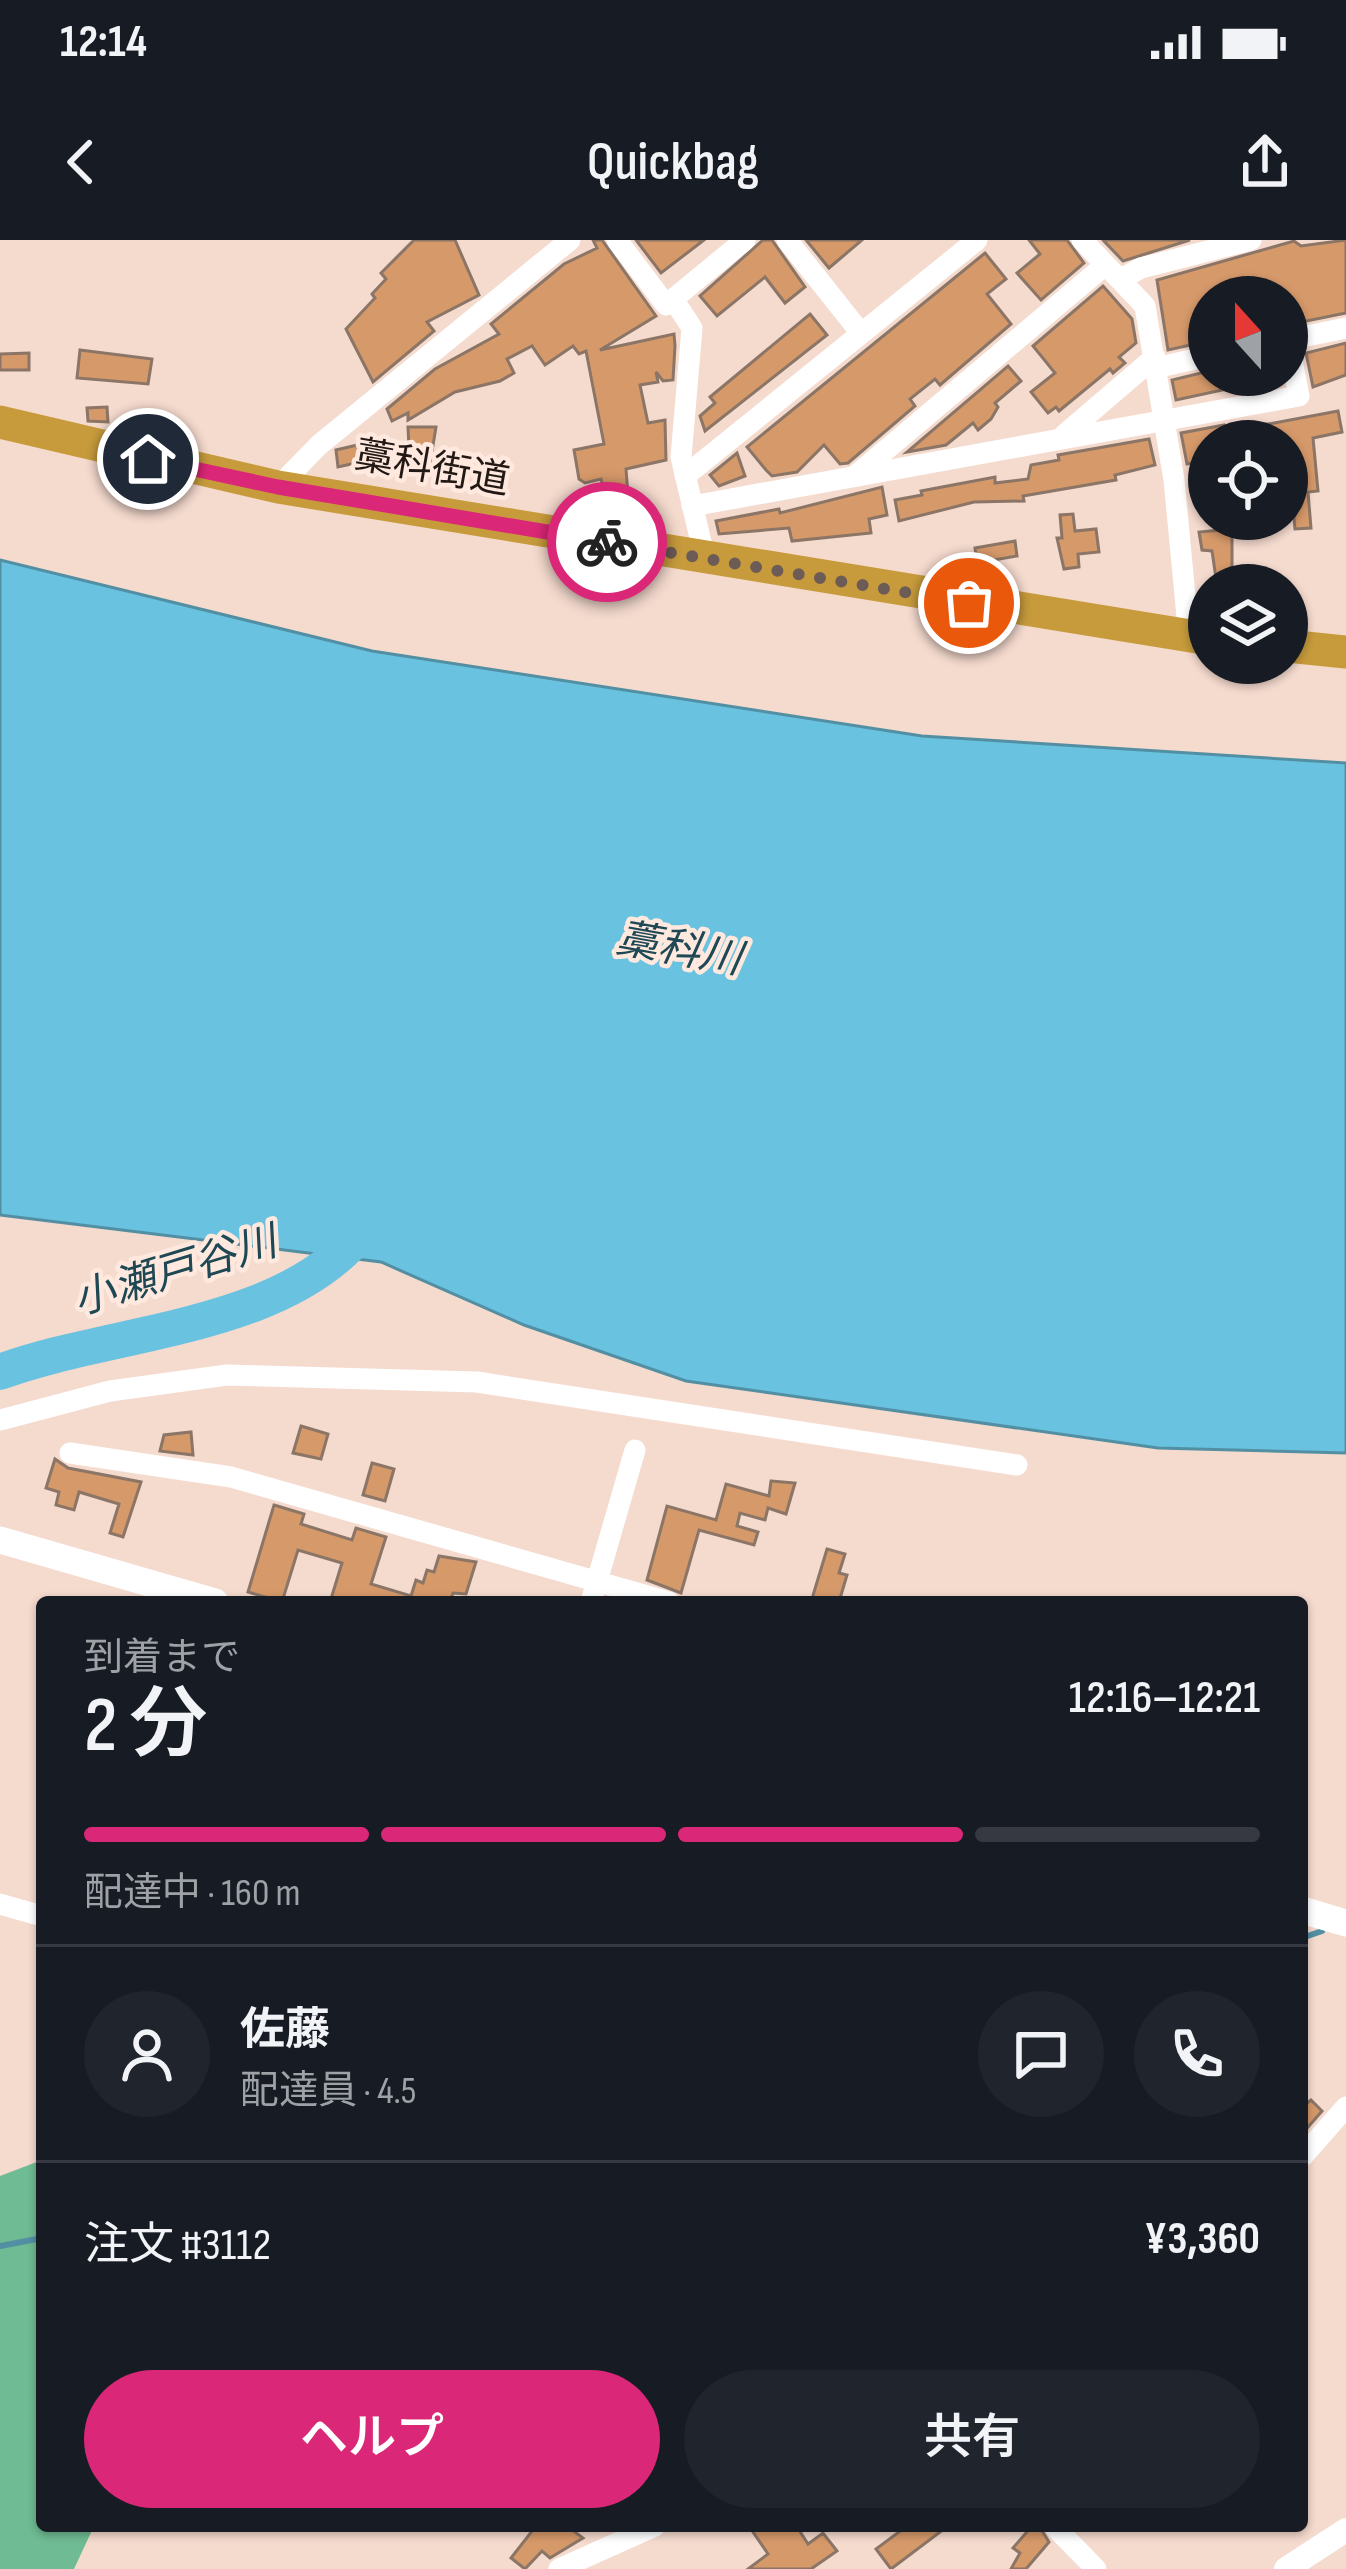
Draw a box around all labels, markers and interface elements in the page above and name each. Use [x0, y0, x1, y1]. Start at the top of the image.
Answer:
text: 12:14 [60, 15, 147, 70]
icon: back [48, 129, 114, 195]
icon: share [1232, 129, 1298, 195]
text: Quickbag [587, 130, 759, 195]
north arrow [1188, 276, 1308, 396]
map controls [1188, 276, 1308, 684]
pin [97, 408, 199, 510]
button: locate [1188, 420, 1308, 540]
icon: home [115, 426, 181, 492]
street label: 藁科街道 [351, 432, 513, 506]
courier [547, 482, 667, 602]
icon: bike [574, 509, 640, 575]
pin [918, 552, 1020, 654]
button: layers [1188, 564, 1308, 684]
icon: bag [936, 570, 1002, 636]
water label: 藁科川 [613, 914, 749, 987]
water label: 小瀬戸谷川 [67, 1216, 287, 1327]
text: 到着まで [84, 1635, 240, 1682]
text: 12:16–12:21 [1069, 1671, 1260, 1726]
text: 2 分 [84, 1680, 208, 1773]
text: 配達中 · 160 m [84, 1870, 301, 1917]
button: person [84, 1991, 210, 2117]
button: chat [978, 1991, 1104, 2117]
button: phone [1134, 1991, 1260, 2117]
text: 佐藤 [240, 2003, 330, 2058]
text: 配達員 · 4.5 [240, 2068, 416, 2115]
text: ¥3,360 [1144, 2212, 1260, 2267]
text: 注文 #3112 [84, 2218, 271, 2273]
button: ヘルプ [84, 2370, 660, 2508]
button: 共有 [684, 2370, 1260, 2508]

